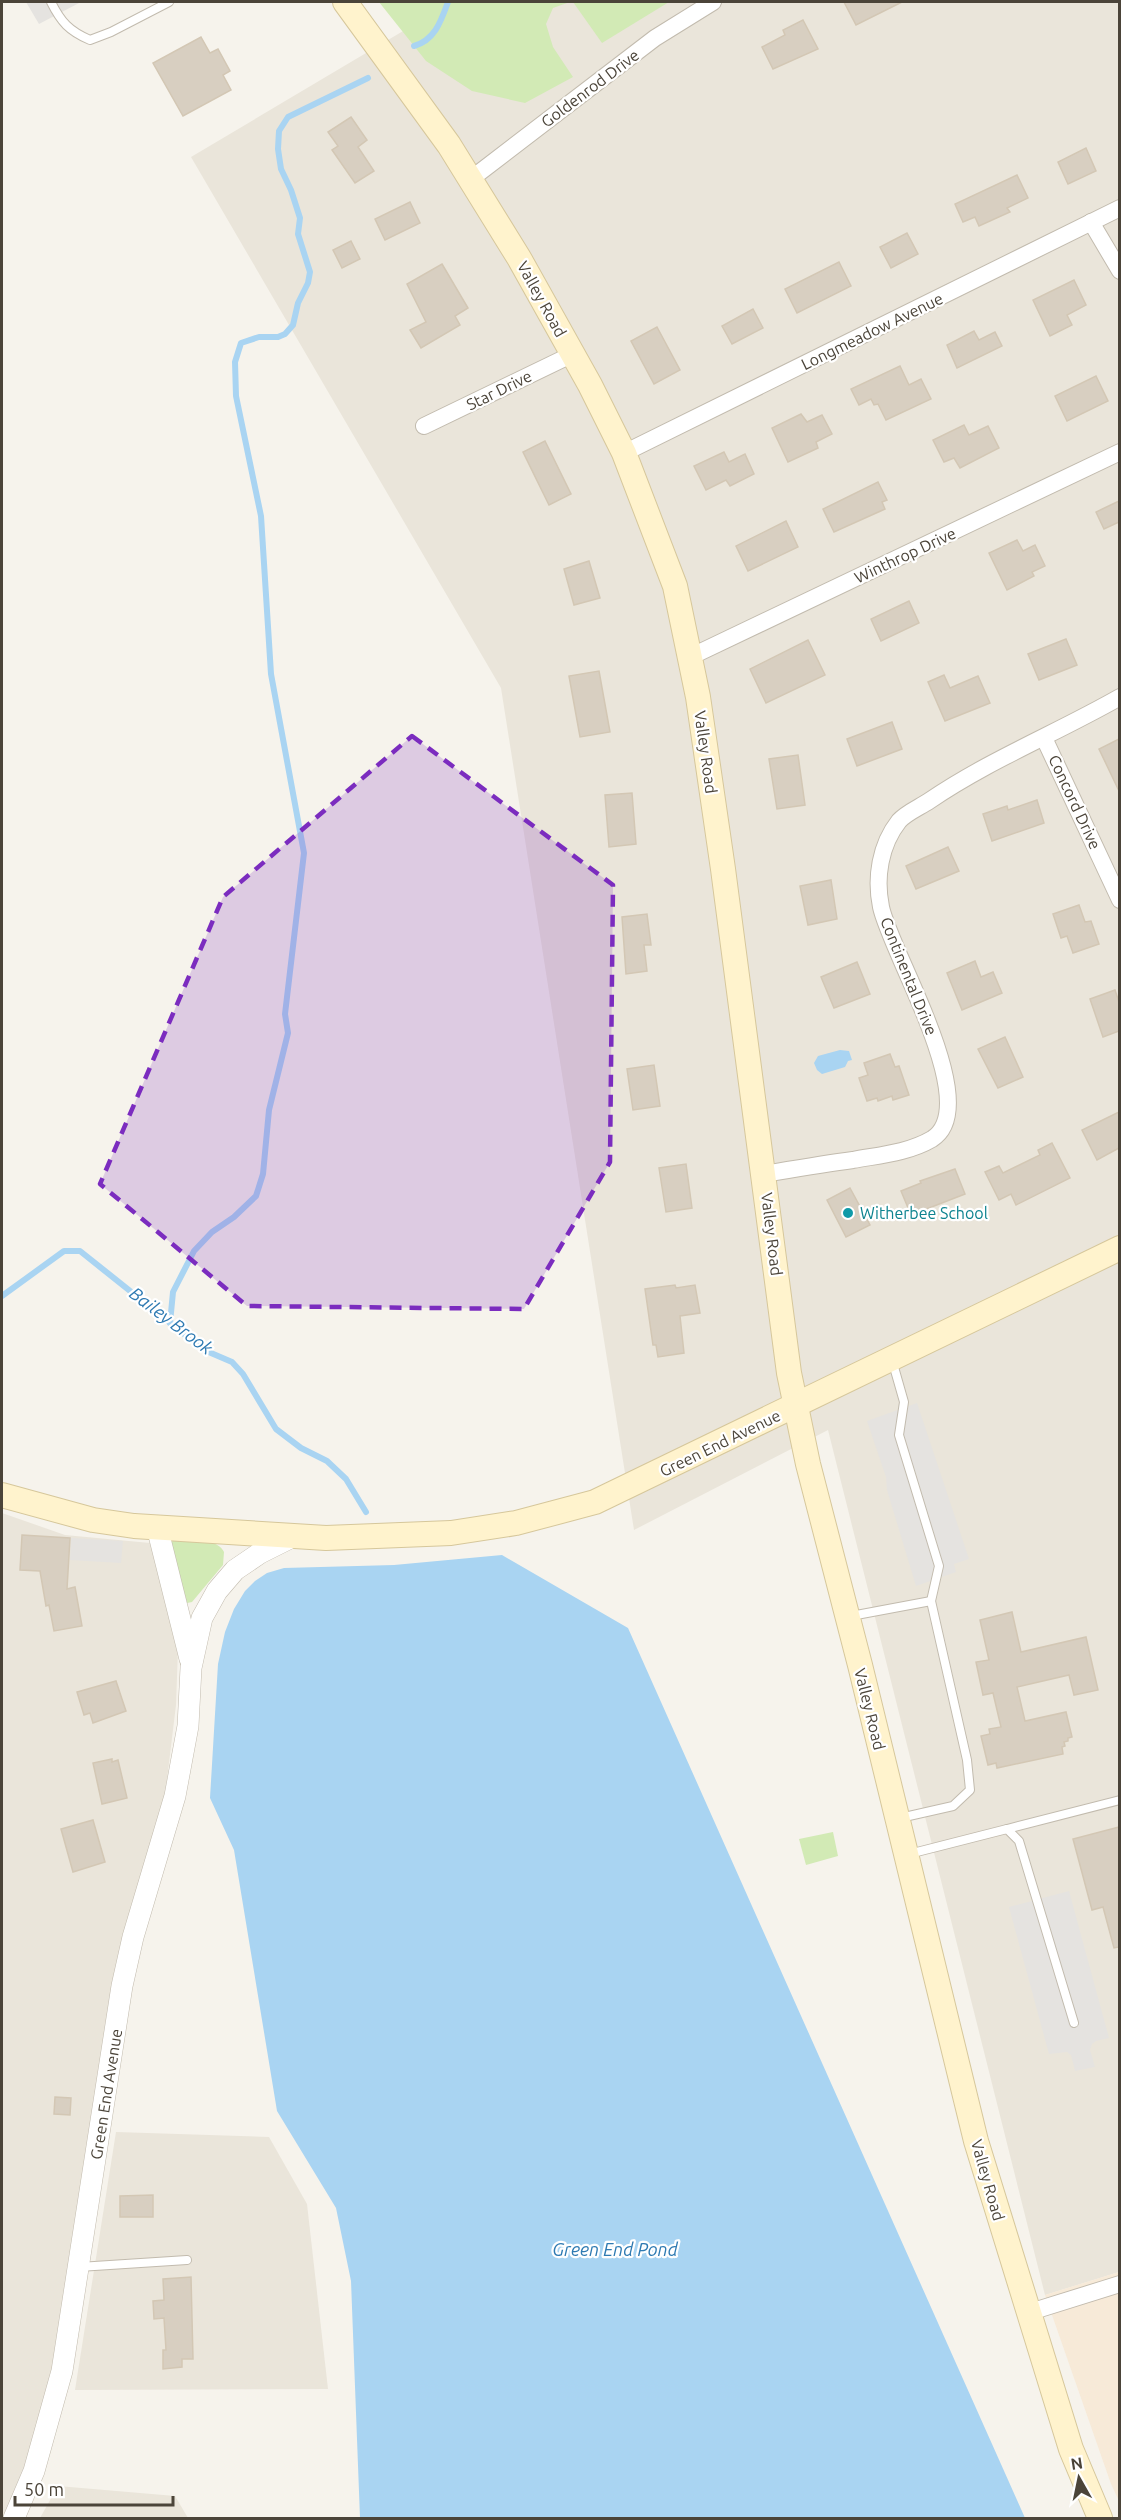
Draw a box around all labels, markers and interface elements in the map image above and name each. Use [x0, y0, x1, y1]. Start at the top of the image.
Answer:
street label: Goldenrod Drive [538, 45, 642, 131]
street label: Valley Road [514, 258, 570, 340]
street label: Longmeadow Avenue [798, 289, 946, 373]
street label: Star Drive [463, 366, 535, 414]
street label: Winthrop Drive [851, 524, 959, 586]
street label: Valley Road [691, 709, 721, 795]
street label: Concord Drive [1045, 752, 1105, 852]
street label: Continental Drive [877, 914, 941, 1038]
street label: Valley Road [758, 1191, 786, 1277]
place label: Witherbee School [860, 1204, 988, 1222]
marker: Witherbee School [841, 1206, 855, 1220]
water label: Bailey Brook [126, 1283, 218, 1358]
street label: Green End Avenue [657, 1406, 783, 1480]
street label: Valley Road [851, 1666, 889, 1752]
street label: Green End Avenue [87, 2027, 125, 2161]
street label: Valley Road [968, 2137, 1008, 2223]
water label: Green End Pond [552, 2239, 679, 2259]
north arrow [1049, 2448, 1109, 2508]
text: N [1069, 2453, 1084, 2473]
scale bar [15, 2469, 172, 2507]
text: 50 m [24, 2479, 64, 2499]

